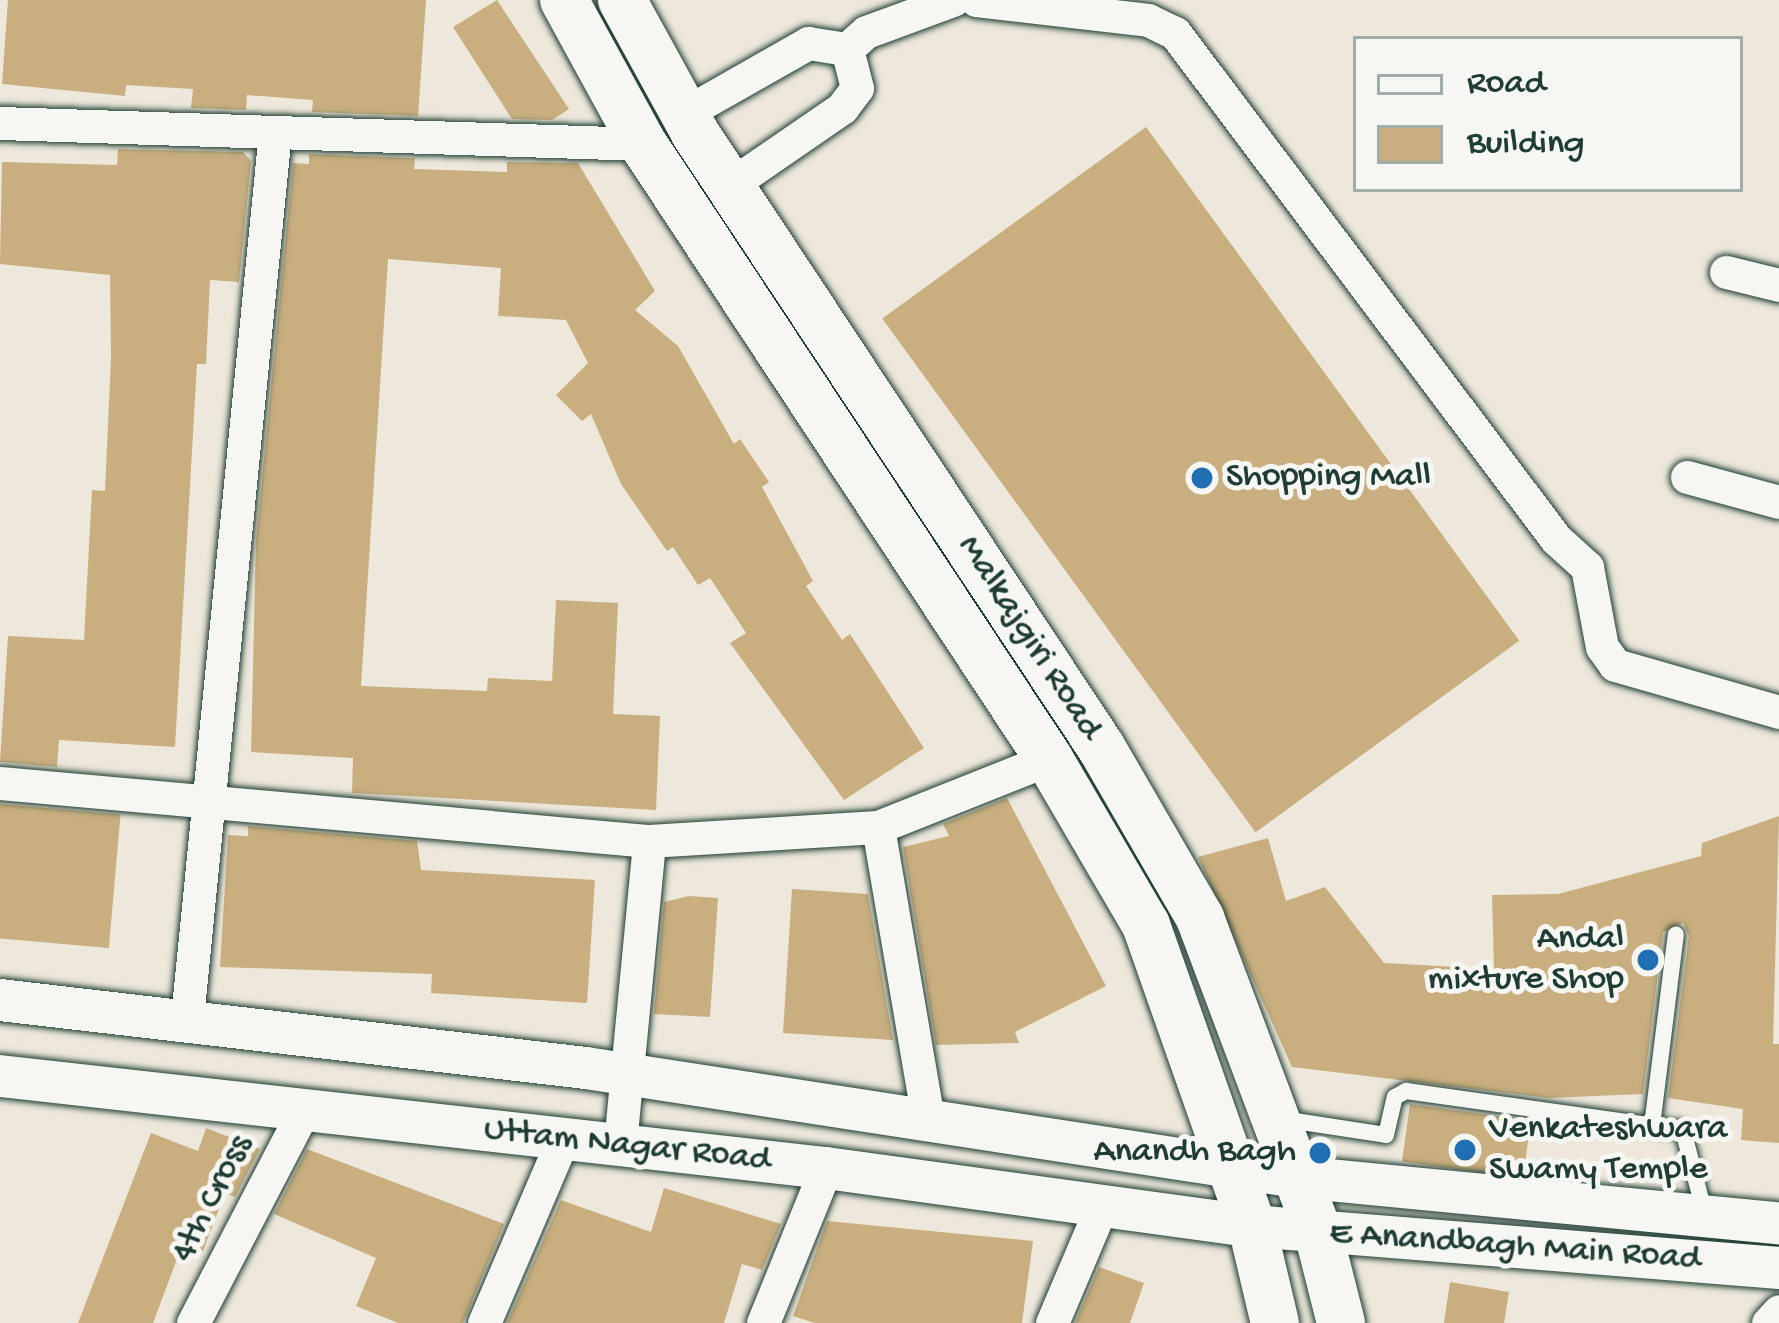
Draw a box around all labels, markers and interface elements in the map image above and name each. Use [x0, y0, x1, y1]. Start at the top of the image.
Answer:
legend [1353, 36, 1743, 192]
text: Road [1467, 63, 1546, 106]
text: Building [1467, 123, 1585, 166]
place label: Shopping Mall [1226, 456, 1431, 500]
marker: Shopping Mall [1189, 465, 1215, 491]
street label: Malkajgiri Road [947, 528, 1111, 748]
place label: Andal mixture Shop [1428, 917, 1624, 1002]
marker: Andal mixture Shop [1635, 947, 1661, 973]
place label: Venkateshwara Swamy Temple [1489, 1107, 1727, 1192]
street label: Uttam Nagar Road [481, 1109, 773, 1183]
street label: 4th Cross [163, 1128, 263, 1270]
place label: Anandh Bagh [1093, 1131, 1296, 1175]
marker: Venkateshwara Swamy Temple [1452, 1137, 1478, 1163]
marker: Anandh Bagh [1307, 1140, 1333, 1166]
street label: E Anandbagh Main Road [1328, 1212, 1702, 1282]

